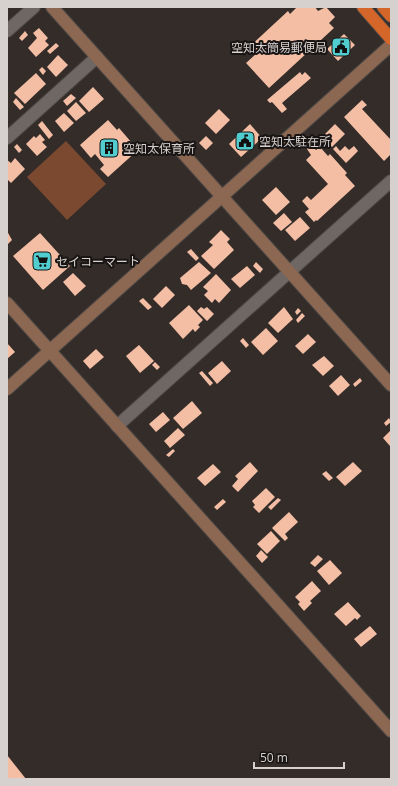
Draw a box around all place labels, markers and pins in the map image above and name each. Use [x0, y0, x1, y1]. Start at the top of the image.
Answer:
public building icon: 空知太簡易郵便局 [330, 36, 352, 58]
place label: 空知太簡易郵便局 [231, 39, 327, 56]
public building icon: 空知太駐在所 [234, 130, 256, 152]
place label: 空知太駐在所 [259, 133, 331, 150]
building icon: 空知太保育所 [98, 137, 120, 159]
place label: 空知太保育所 [123, 140, 195, 157]
supermarket icon: セイコーマート [31, 250, 53, 272]
place label: セイコーマート [56, 253, 140, 270]

